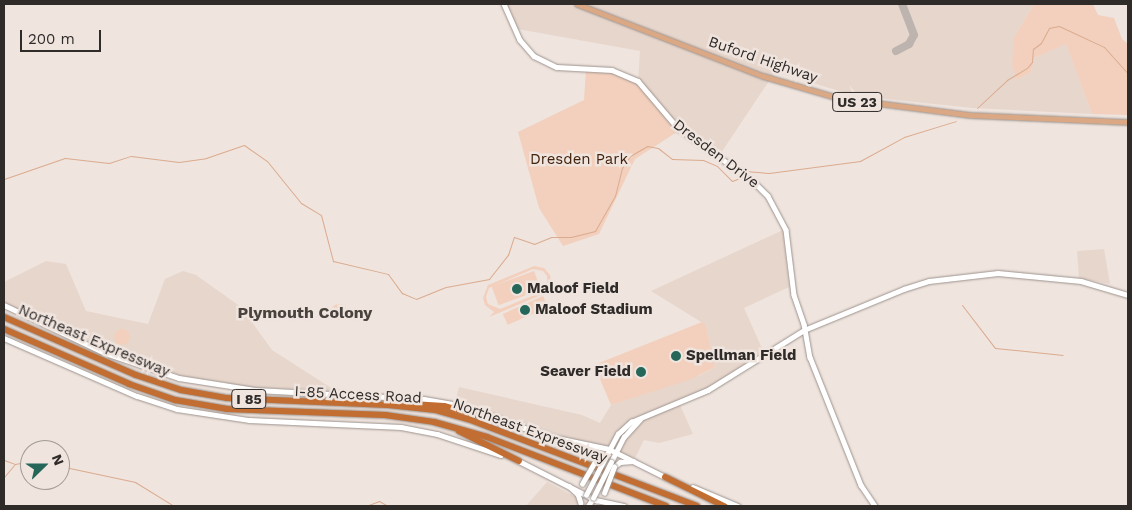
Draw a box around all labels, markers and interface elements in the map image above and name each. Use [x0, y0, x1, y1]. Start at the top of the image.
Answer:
scale bar [22, 20, 104, 52]
text: 200 m [28, 30, 75, 48]
street label: Buford Highway [706, 33, 820, 87]
road number: US 23 [832, 90, 882, 114]
street label: Dresden Drive [669, 116, 763, 192]
park label: Dresden Park [530, 151, 628, 169]
place label: Maloof Field [527, 280, 619, 298]
marker: Maloof Field [511, 283, 523, 295]
street label: Northeast Expressway [16, 301, 172, 381]
place label: Maloof Stadium [535, 301, 653, 319]
district label: Plymouth Colony [238, 303, 372, 323]
marker: Maloof Stadium [519, 304, 531, 316]
place label: Spellman Field [686, 347, 796, 365]
marker: Spellman Field [670, 350, 682, 362]
place label: Seaver Field [540, 363, 631, 381]
marker: Seaver Field [635, 366, 647, 378]
street label: I-85 Access Road [294, 383, 422, 407]
road number: I 85 [230, 388, 268, 410]
street label: Northeast Expressway [451, 395, 609, 467]
north arrow [20, 440, 70, 490]
text: N [49, 452, 67, 468]

